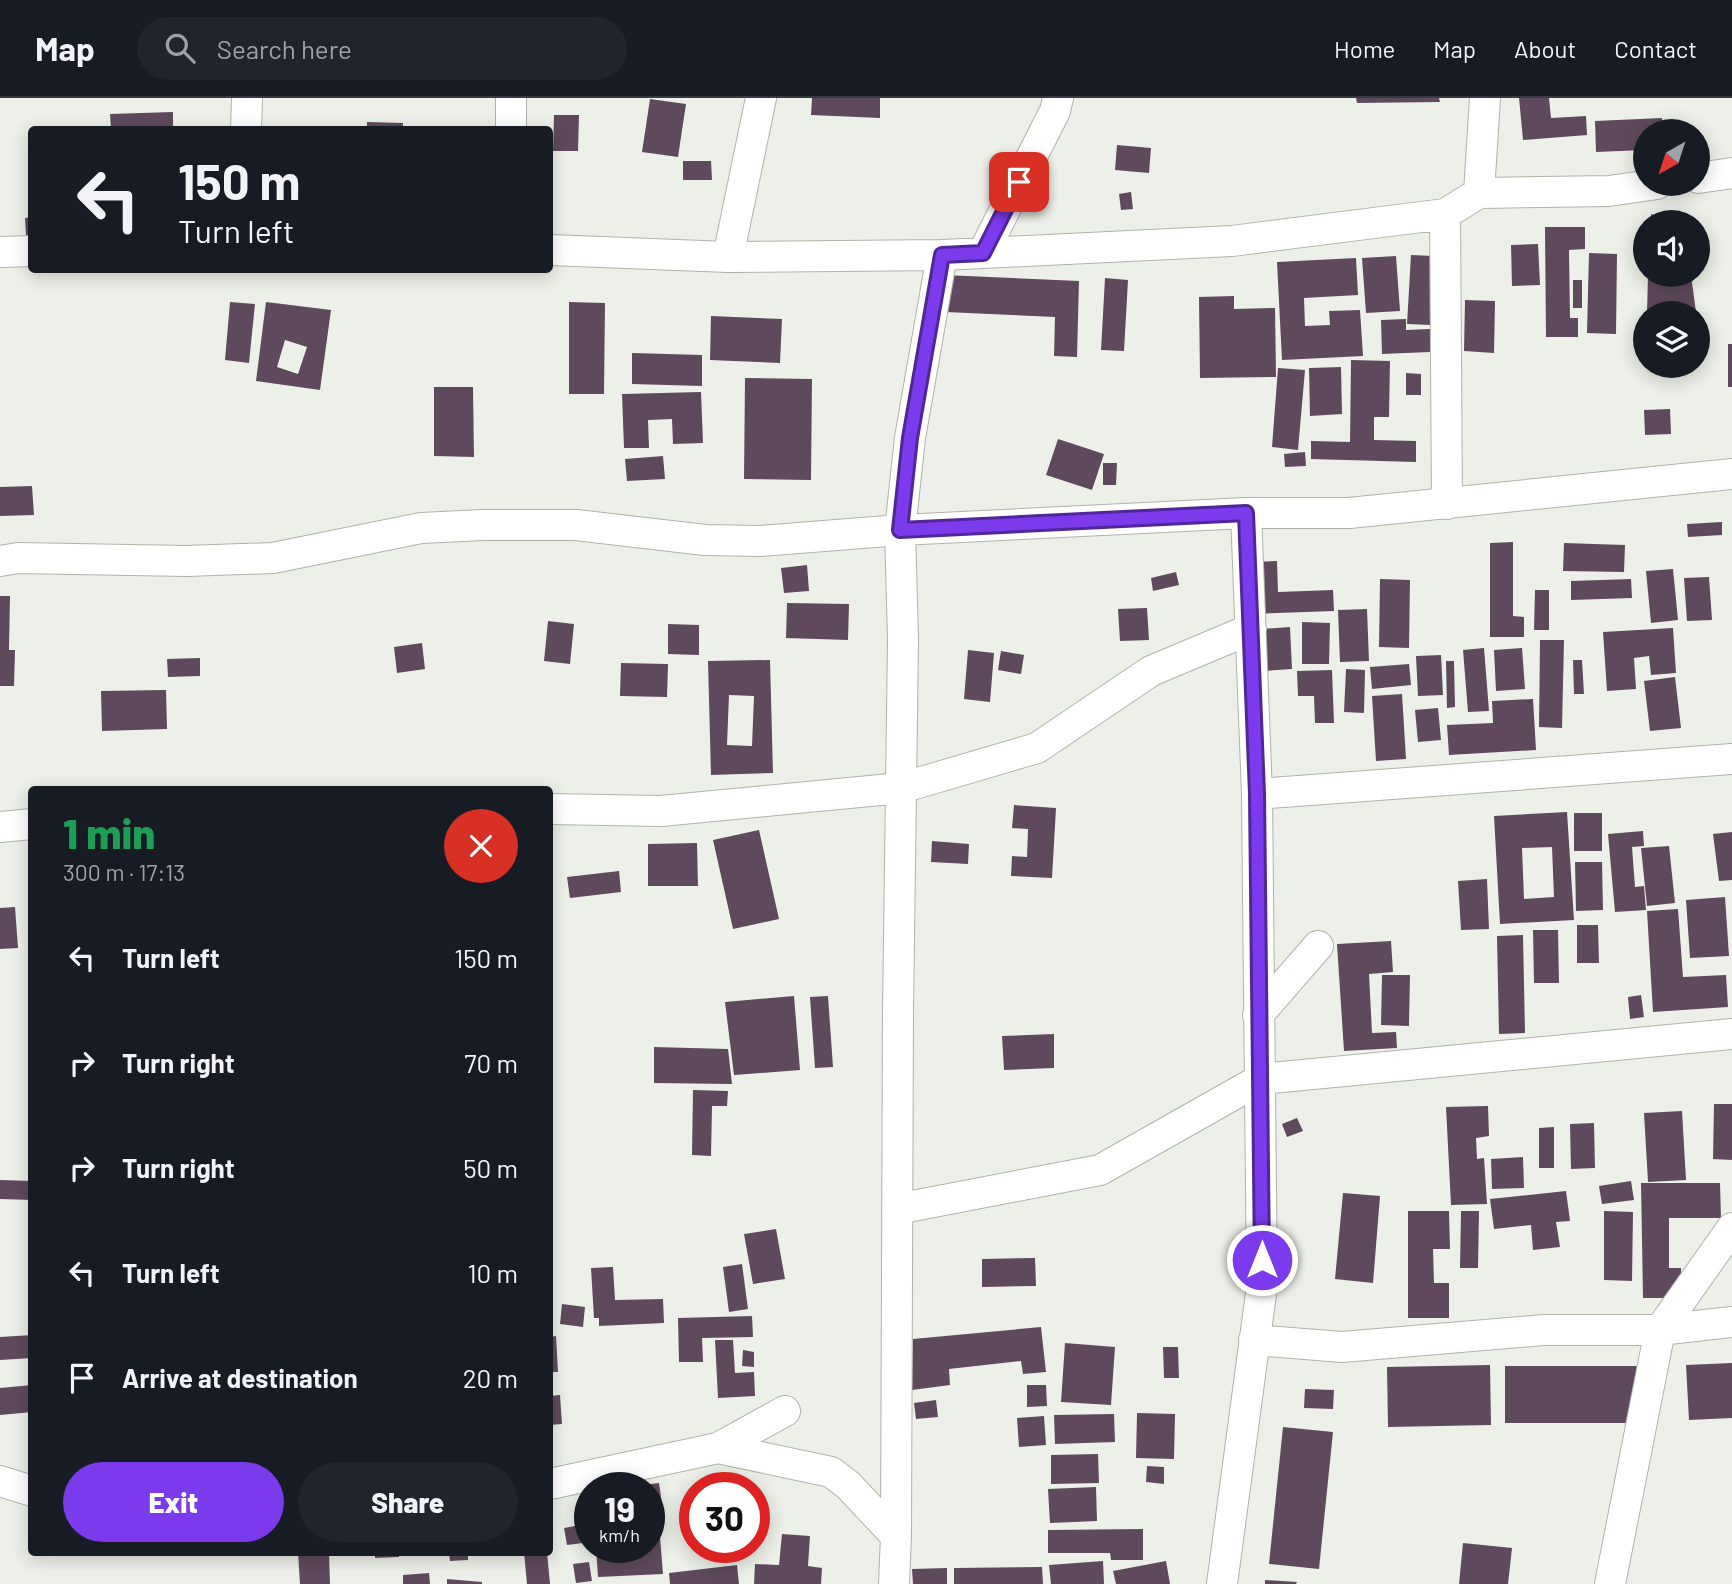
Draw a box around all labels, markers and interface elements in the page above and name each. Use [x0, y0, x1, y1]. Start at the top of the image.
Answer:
search box [137, 17, 627, 80]
text: Map [35, 28, 95, 68]
icon: search [161, 29, 199, 67]
text: Search here [217, 33, 352, 64]
text: Home [1334, 34, 1395, 63]
text: Map [1433, 34, 1476, 63]
text: About [1514, 34, 1576, 63]
text: Contact [1614, 34, 1697, 63]
north arrow [1633, 119, 1710, 196]
map controls [1633, 119, 1710, 378]
text: 150 m [178, 151, 300, 210]
pin [989, 152, 1049, 212]
icon: left [63, 154, 154, 245]
icon: arrive [1000, 163, 1038, 201]
button: sound [1633, 210, 1710, 287]
text: Turn left [178, 211, 295, 249]
button: layers [1633, 301, 1710, 378]
text: 1 min [63, 807, 155, 857]
button: close [444, 809, 518, 883]
text: 300 m · 17:13 [63, 858, 185, 886]
icon: left [63, 939, 101, 977]
text: Turn left [122, 942, 220, 973]
text: 150 m [454, 942, 518, 973]
icon: right [63, 1044, 101, 1082]
text: Turn right [122, 1047, 235, 1078]
text: 70 m [464, 1047, 518, 1078]
icon: right [63, 1149, 101, 1187]
text: Turn right [122, 1152, 235, 1183]
text: 50 m [463, 1152, 518, 1183]
position arrow [1225, 1223, 1299, 1297]
icon: left [63, 1254, 101, 1292]
text: Turn left [122, 1257, 220, 1288]
text: 10 m [468, 1257, 518, 1288]
icon: arrive [63, 1359, 101, 1397]
text: Arrive at destination [122, 1362, 358, 1393]
text: 20 m [463, 1362, 518, 1393]
button: Exit [63, 1462, 284, 1542]
button: Share [298, 1462, 518, 1542]
speed limit sign: 30 [679, 1472, 770, 1563]
text: 19 [604, 1487, 635, 1529]
text: km/h [599, 1524, 640, 1546]

